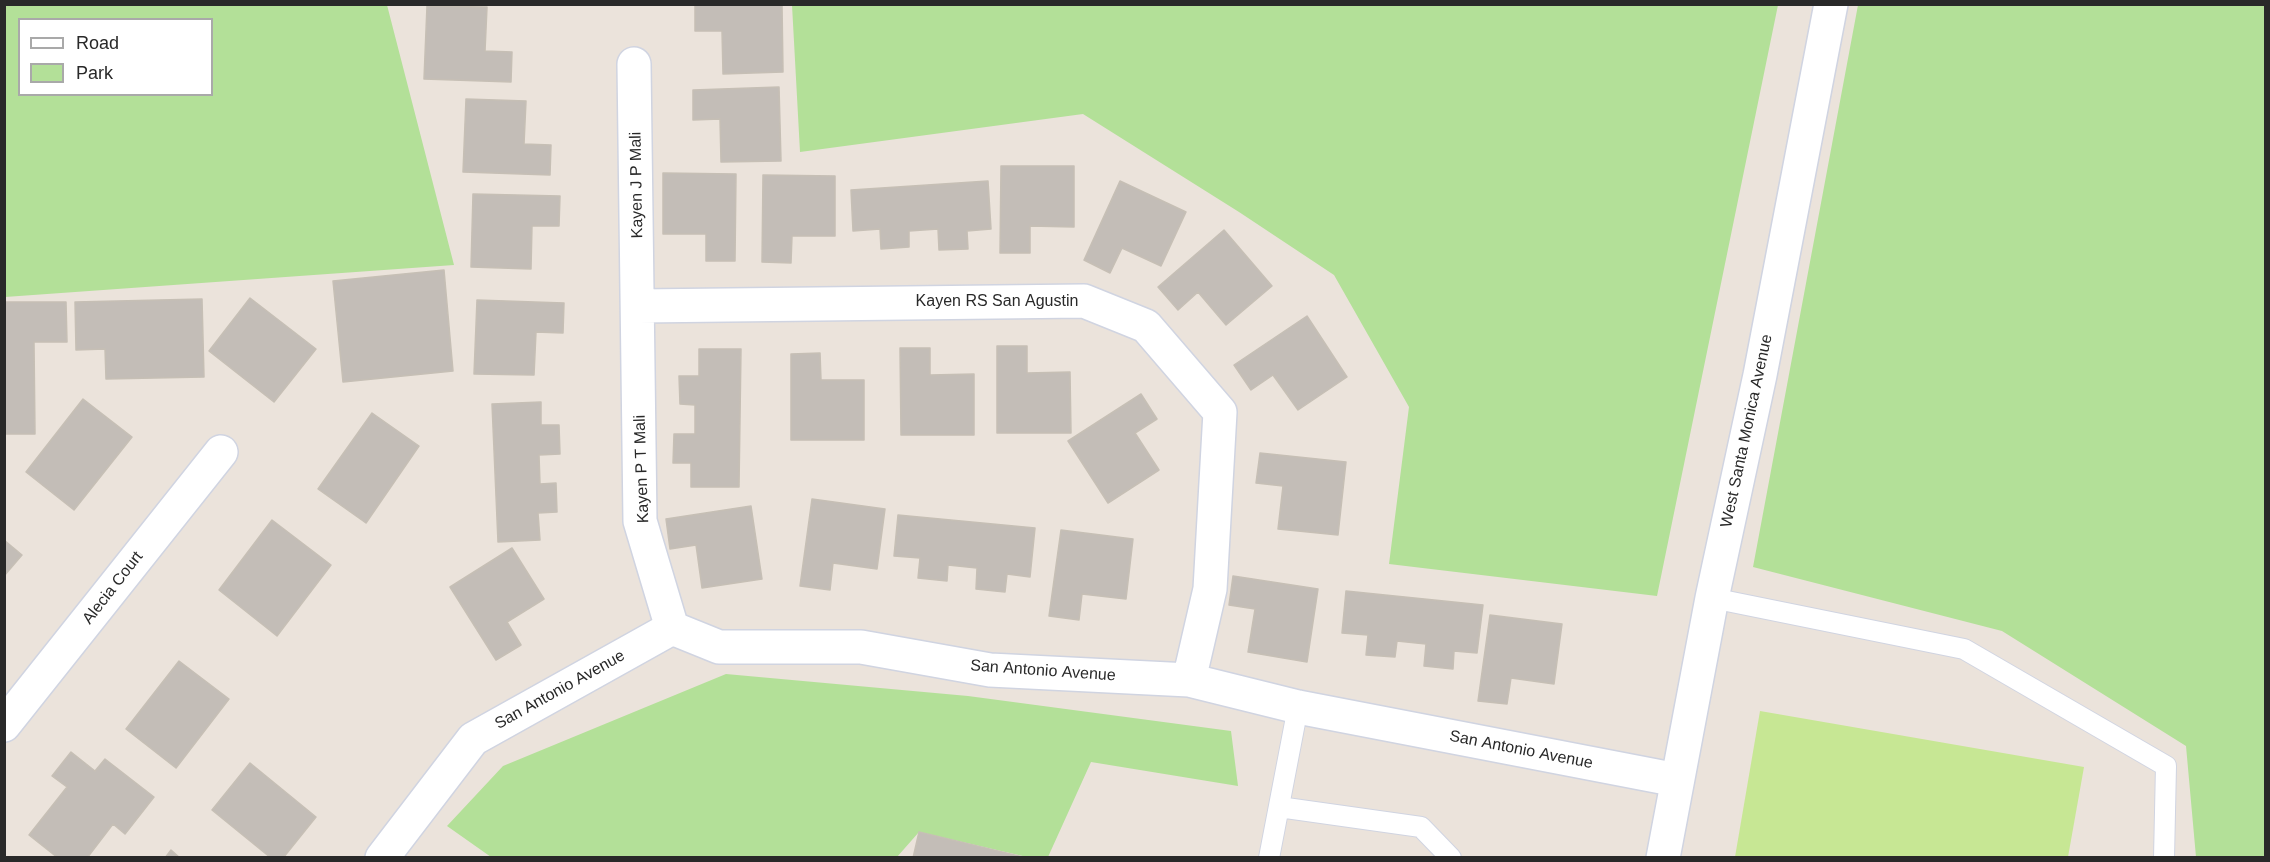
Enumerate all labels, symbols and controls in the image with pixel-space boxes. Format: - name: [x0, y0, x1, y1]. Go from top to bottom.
- legend: [18, 18, 213, 96]
- text: Road: [76, 33, 119, 53]
- text: Park: [76, 63, 113, 83]
- street label: Kayen J P Mali: [626, 131, 648, 239]
- street label: Kayen RS San Agustin: [916, 292, 1078, 312]
- street label: West Santa Monica Avenue: [1717, 333, 1777, 529]
- street label: Kayen P T Mali: [631, 414, 653, 524]
- street label: Alecia Court: [79, 548, 147, 628]
- street label: San Antonio Avenue: [492, 646, 628, 734]
- street label: San Antonio Avenue: [970, 656, 1116, 686]
- street label: San Antonio Avenue: [1448, 727, 1594, 773]

